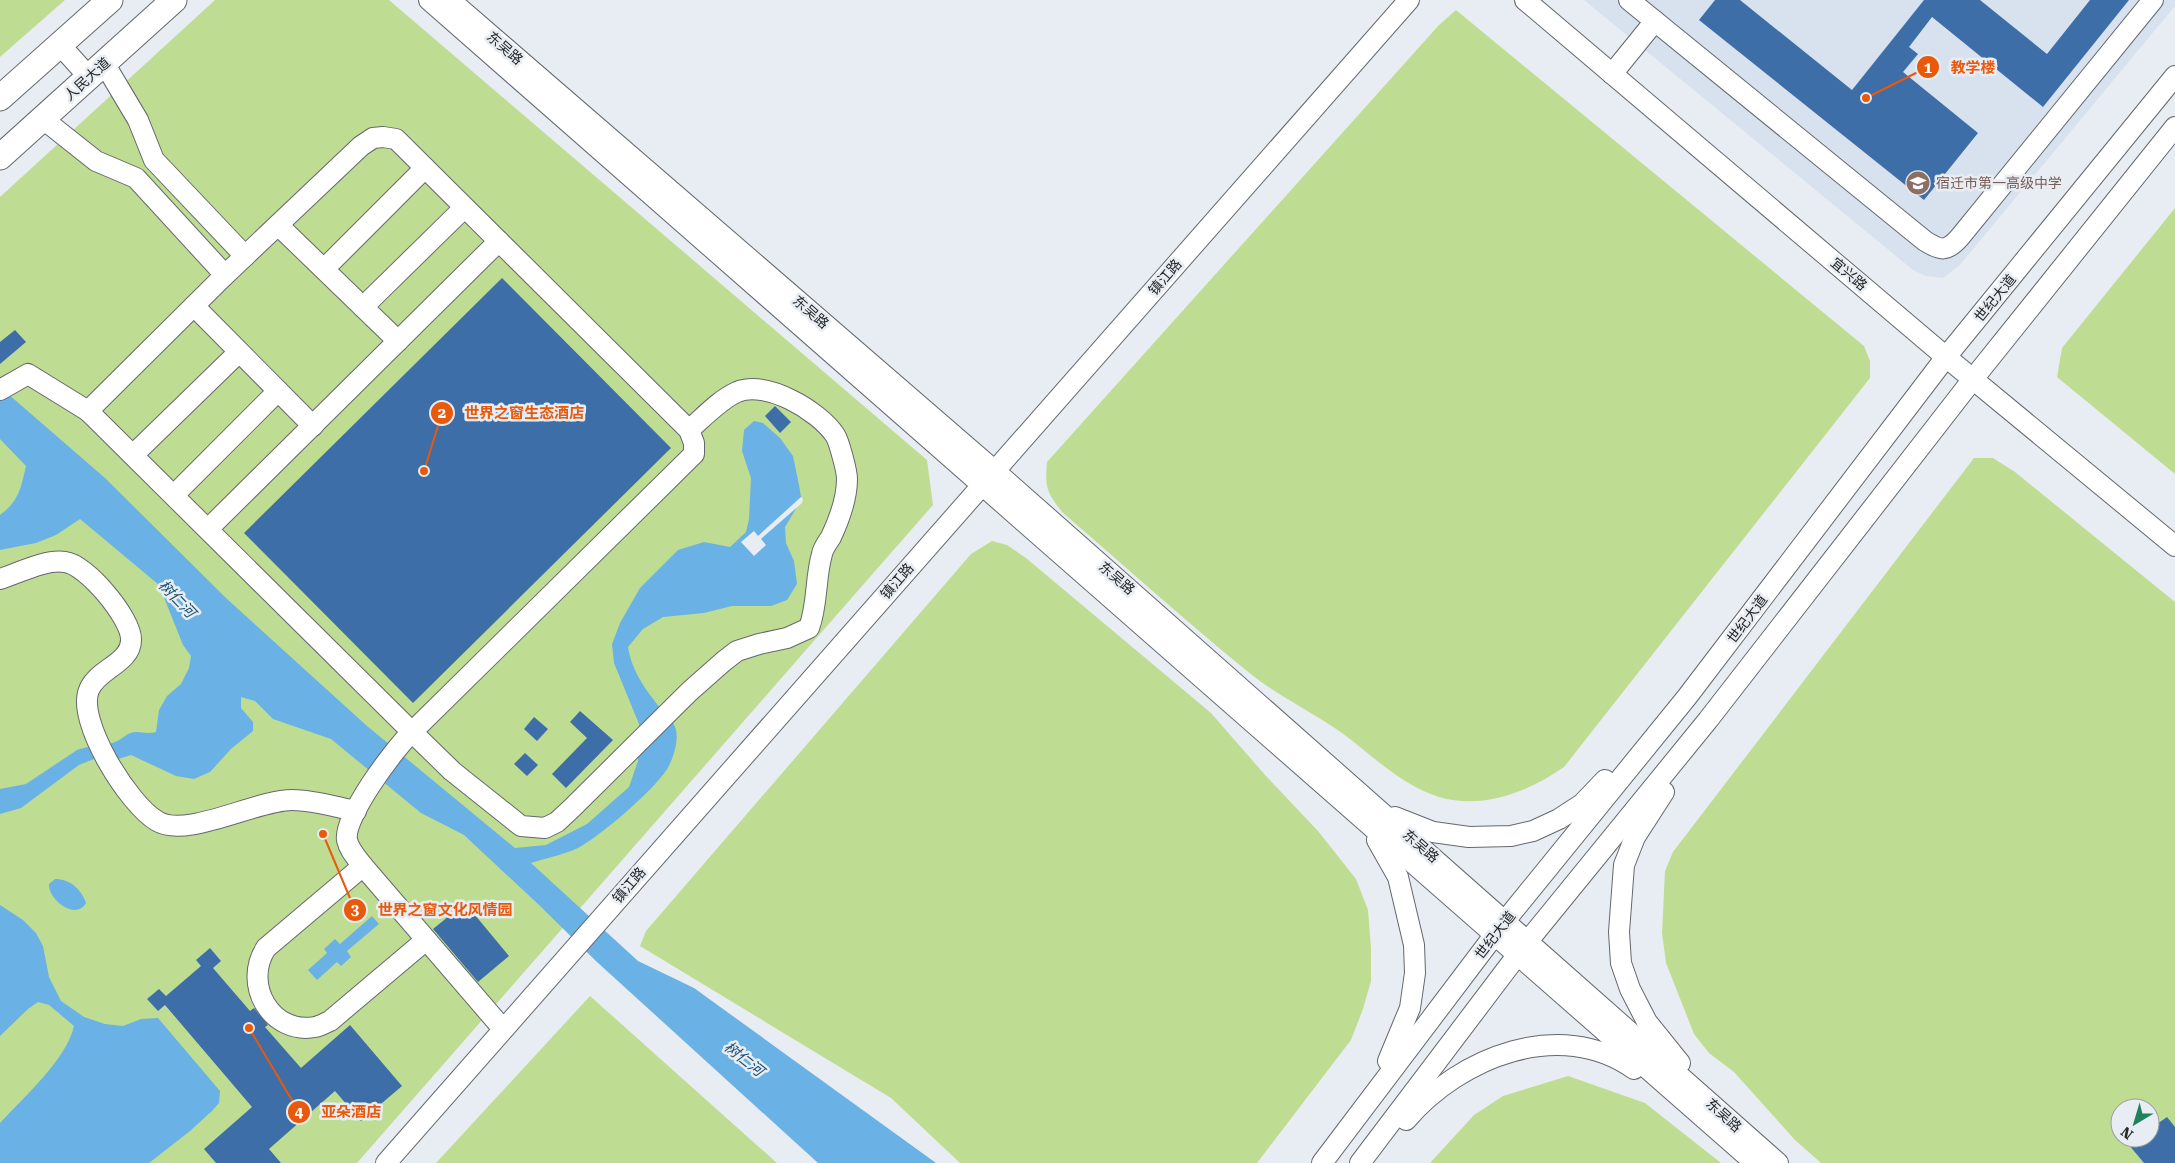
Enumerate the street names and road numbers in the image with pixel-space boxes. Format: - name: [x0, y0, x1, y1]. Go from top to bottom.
- street label: 东吴路: [484, 28, 526, 68]
- street label: 人民大道: [61, 54, 113, 104]
- street label: 宜兴路: [1828, 254, 1870, 294]
- street label: 镇江路: [1145, 256, 1185, 298]
- street label: 世纪大道: [1971, 271, 2019, 325]
- street label: 东吴路: [790, 292, 832, 332]
- street label: 东吴路: [1096, 558, 1138, 598]
- street label: 镇江路: [877, 560, 917, 602]
- street label: 世纪大道: [1724, 592, 1770, 646]
- street label: 东吴路: [1400, 826, 1442, 866]
- street label: 镇江路: [609, 864, 649, 906]
- street label: 世纪大道: [1471, 908, 1519, 962]
- street label: 东吴路: [1703, 1095, 1745, 1135]

